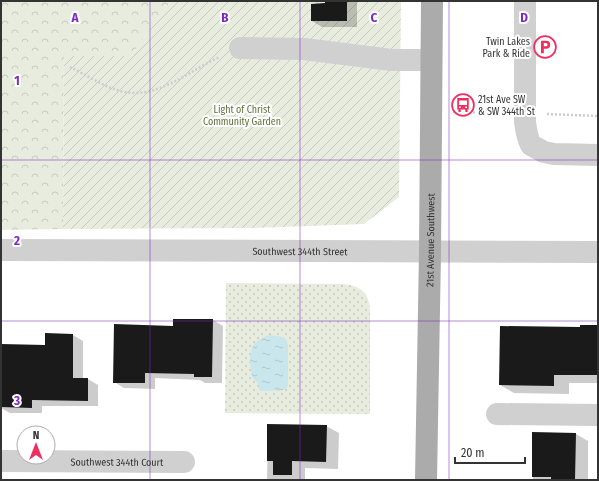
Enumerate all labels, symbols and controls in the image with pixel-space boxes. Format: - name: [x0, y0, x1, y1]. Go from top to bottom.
- text: A: [70, 10, 79, 25]
- text: B: [221, 10, 229, 25]
- text: C: [371, 10, 378, 25]
- text: D: [520, 10, 528, 25]
- parking icon: Twin Lakes Park & Ride: [532, 34, 558, 60]
- place label: Twin Lakes Park & Ride: [483, 36, 530, 60]
- text: 1: [14, 73, 20, 88]
- bus stop icon: 21st Ave SW & SW 344th St: [450, 92, 476, 118]
- place label: 21st Ave SW & SW 344th St: [478, 94, 536, 118]
- park label: Light of Christ Community Garden: [203, 104, 281, 128]
- street label: 21st Avenue Southwest: [424, 192, 437, 287]
- text: 2: [13, 233, 20, 248]
- street label: Southwest 344th Street: [252, 246, 348, 258]
- text: 3: [13, 393, 20, 408]
- north arrow: [16, 425, 56, 465]
- text: N: [33, 429, 39, 442]
- scale bar: [455, 439, 525, 465]
- text: 20 m: [461, 446, 485, 460]
- street label: Southwest 344th Court: [71, 456, 164, 469]

